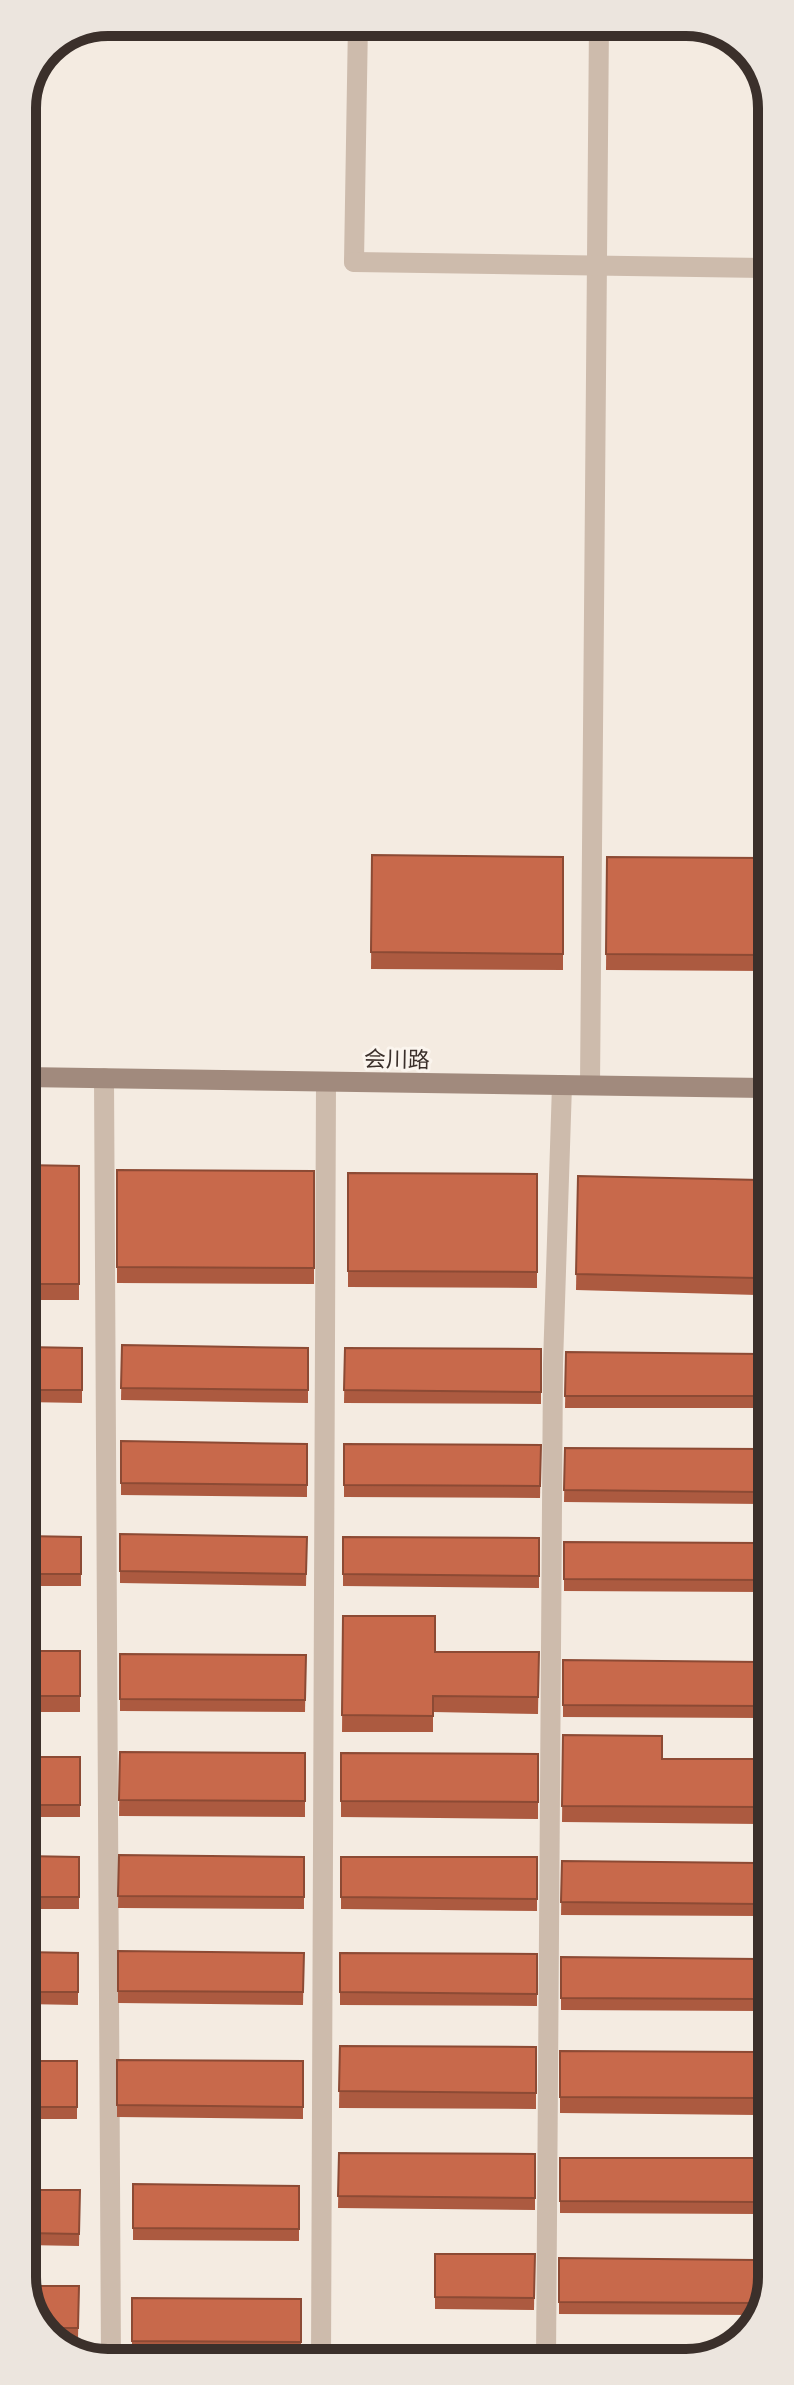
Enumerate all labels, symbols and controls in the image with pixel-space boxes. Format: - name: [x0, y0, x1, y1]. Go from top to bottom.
- street label: 会川路: [364, 1045, 430, 1074]

